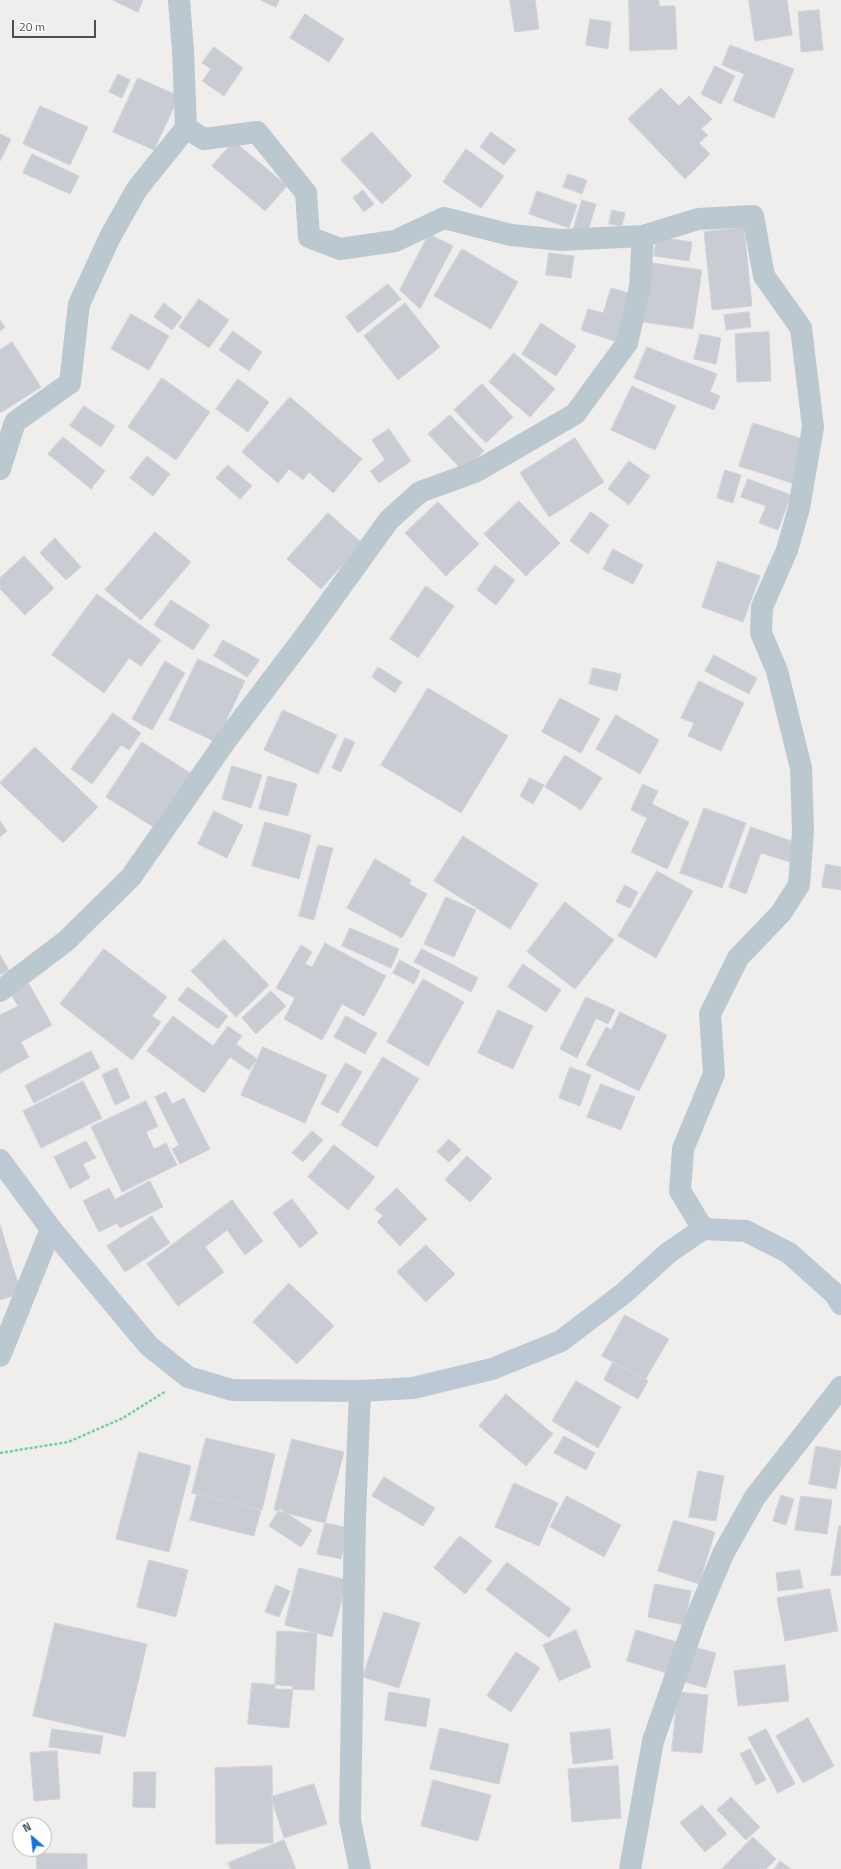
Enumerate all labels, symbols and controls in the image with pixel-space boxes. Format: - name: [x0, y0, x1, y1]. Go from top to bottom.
- scale bar: [14, 12, 98, 38]
- text: 20 m: [19, 17, 45, 36]
- north arrow: [12, 1817, 52, 1857]
- text: N: [20, 1818, 34, 1836]

